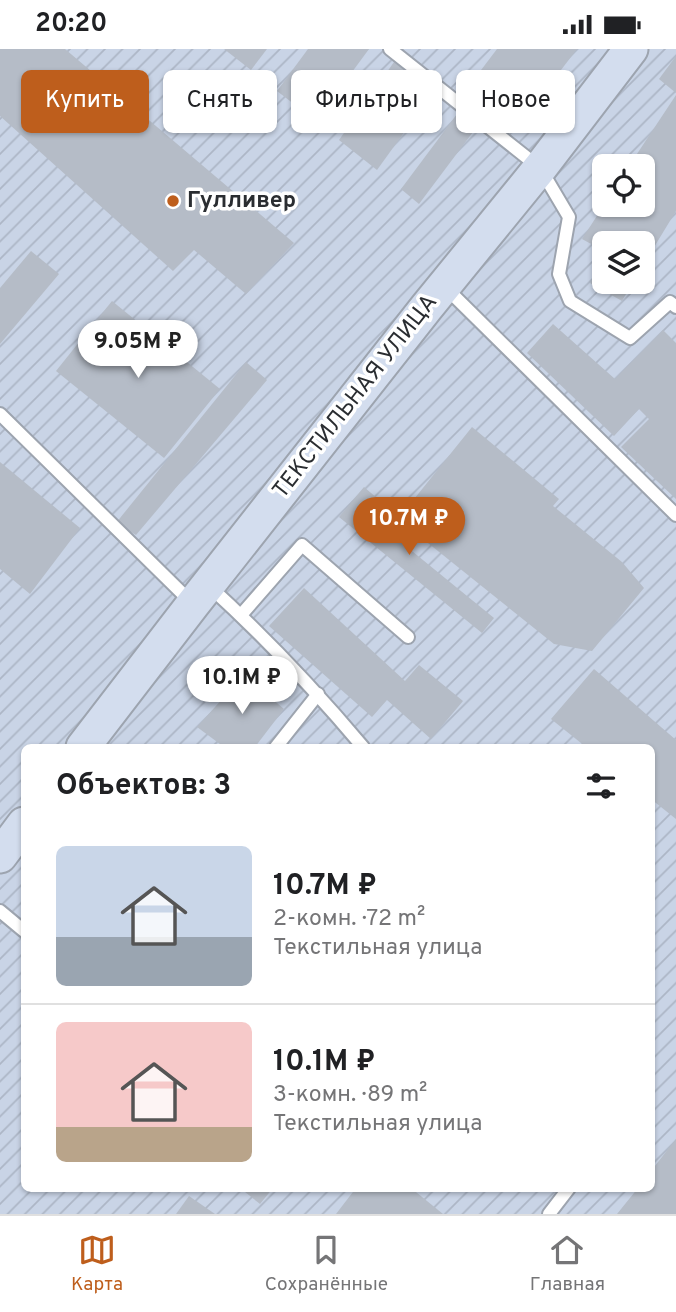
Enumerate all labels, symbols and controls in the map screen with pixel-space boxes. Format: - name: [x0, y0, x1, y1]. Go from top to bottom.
- text: 20:20: [35, 8, 107, 41]
- chip: Купить: [21, 70, 149, 133]
- chip: Снять: [163, 70, 277, 133]
- chip: Фильтры: [291, 70, 442, 133]
- chip: Новое: [456, 70, 575, 133]
- map controls: [592, 154, 655, 294]
- button: locate: [592, 154, 655, 217]
- place label: Гулливер: [187, 187, 296, 216]
- marker: Гулливер: [165, 193, 181, 209]
- button: layers: [592, 231, 655, 294]
- street label: ТЕКСТИЛЬНАЯ УЛИЦА: [267, 289, 445, 505]
- pin: 9.05M ₽: [73, 321, 203, 380]
- text: 9.05M ₽: [94, 328, 182, 357]
- pin: 10.7M ₽: [344, 497, 474, 557]
- text: 10.7M ₽: [369, 505, 449, 534]
- pin: 10.1M ₽: [177, 657, 307, 716]
- text: 10.1M ₽: [203, 664, 281, 693]
- icon: filters: [582, 767, 620, 805]
- text: Объектов: 3: [56, 768, 231, 805]
- text: 10.7M ₽: [273, 868, 377, 905]
- icon: home: [112, 874, 196, 958]
- text: 2-комн. · 72 m²: [273, 905, 425, 934]
- text: Текстильная улица: [273, 934, 482, 963]
- text: 10.1M ₽: [273, 1044, 375, 1081]
- icon: home: [112, 1050, 196, 1134]
- text: 3-комн. · 89 m²: [273, 1081, 427, 1110]
- text: Текстильная улица: [273, 1110, 482, 1139]
- tab: Карта: [71, 1231, 123, 1297]
- tab: Сохранённые: [265, 1231, 388, 1297]
- tab: Главная: [530, 1231, 605, 1297]

